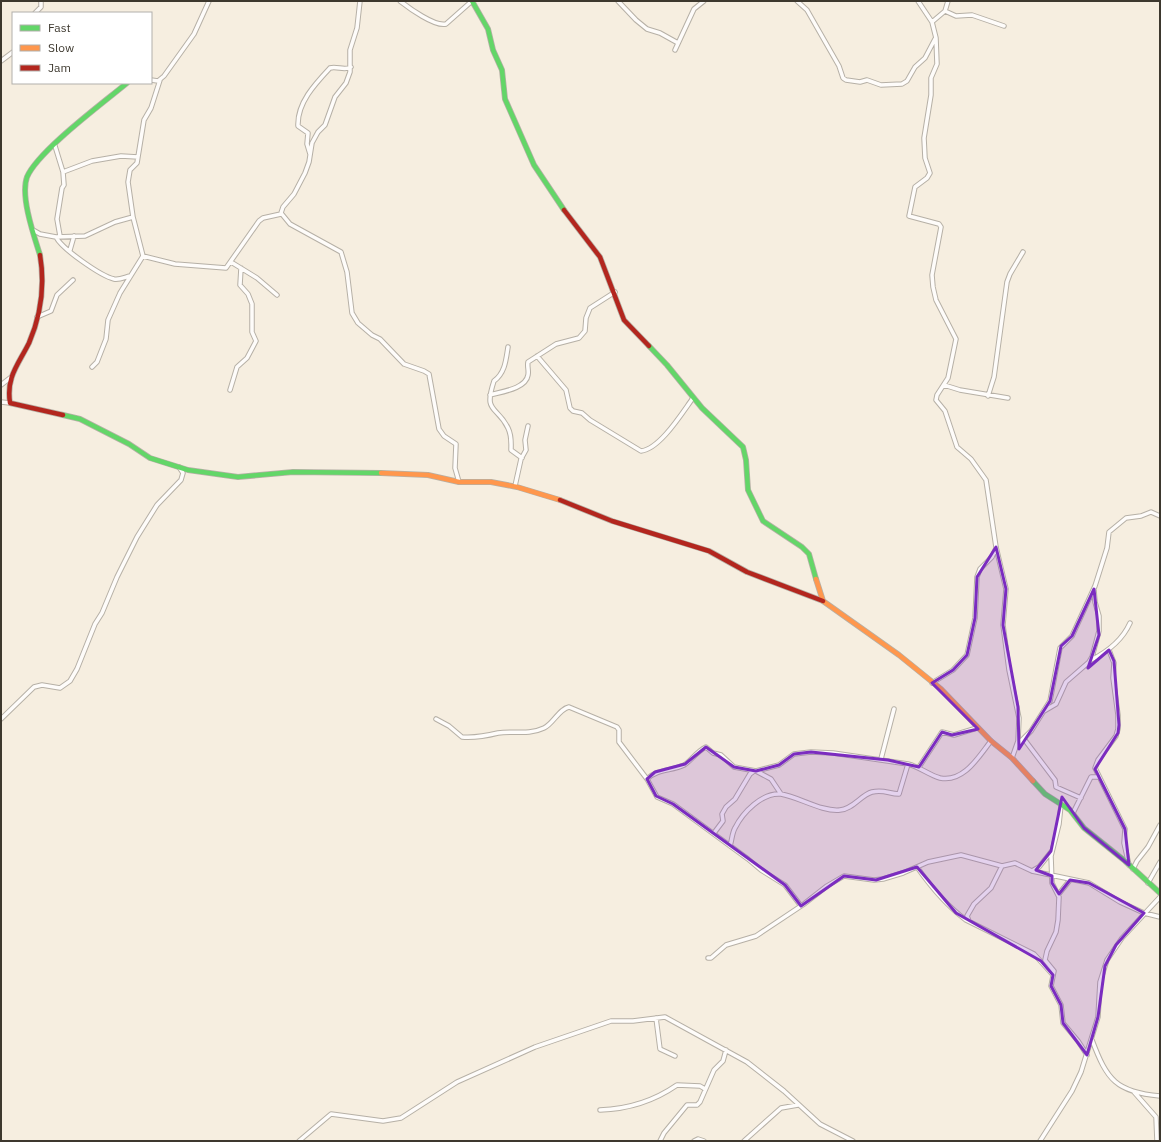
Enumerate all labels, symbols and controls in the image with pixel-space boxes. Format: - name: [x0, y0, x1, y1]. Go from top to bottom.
- legend: [12, 12, 152, 84]
- text: Fast: [48, 20, 71, 35]
- text: Slow: [48, 40, 74, 55]
- text: Jam: [48, 60, 71, 75]

